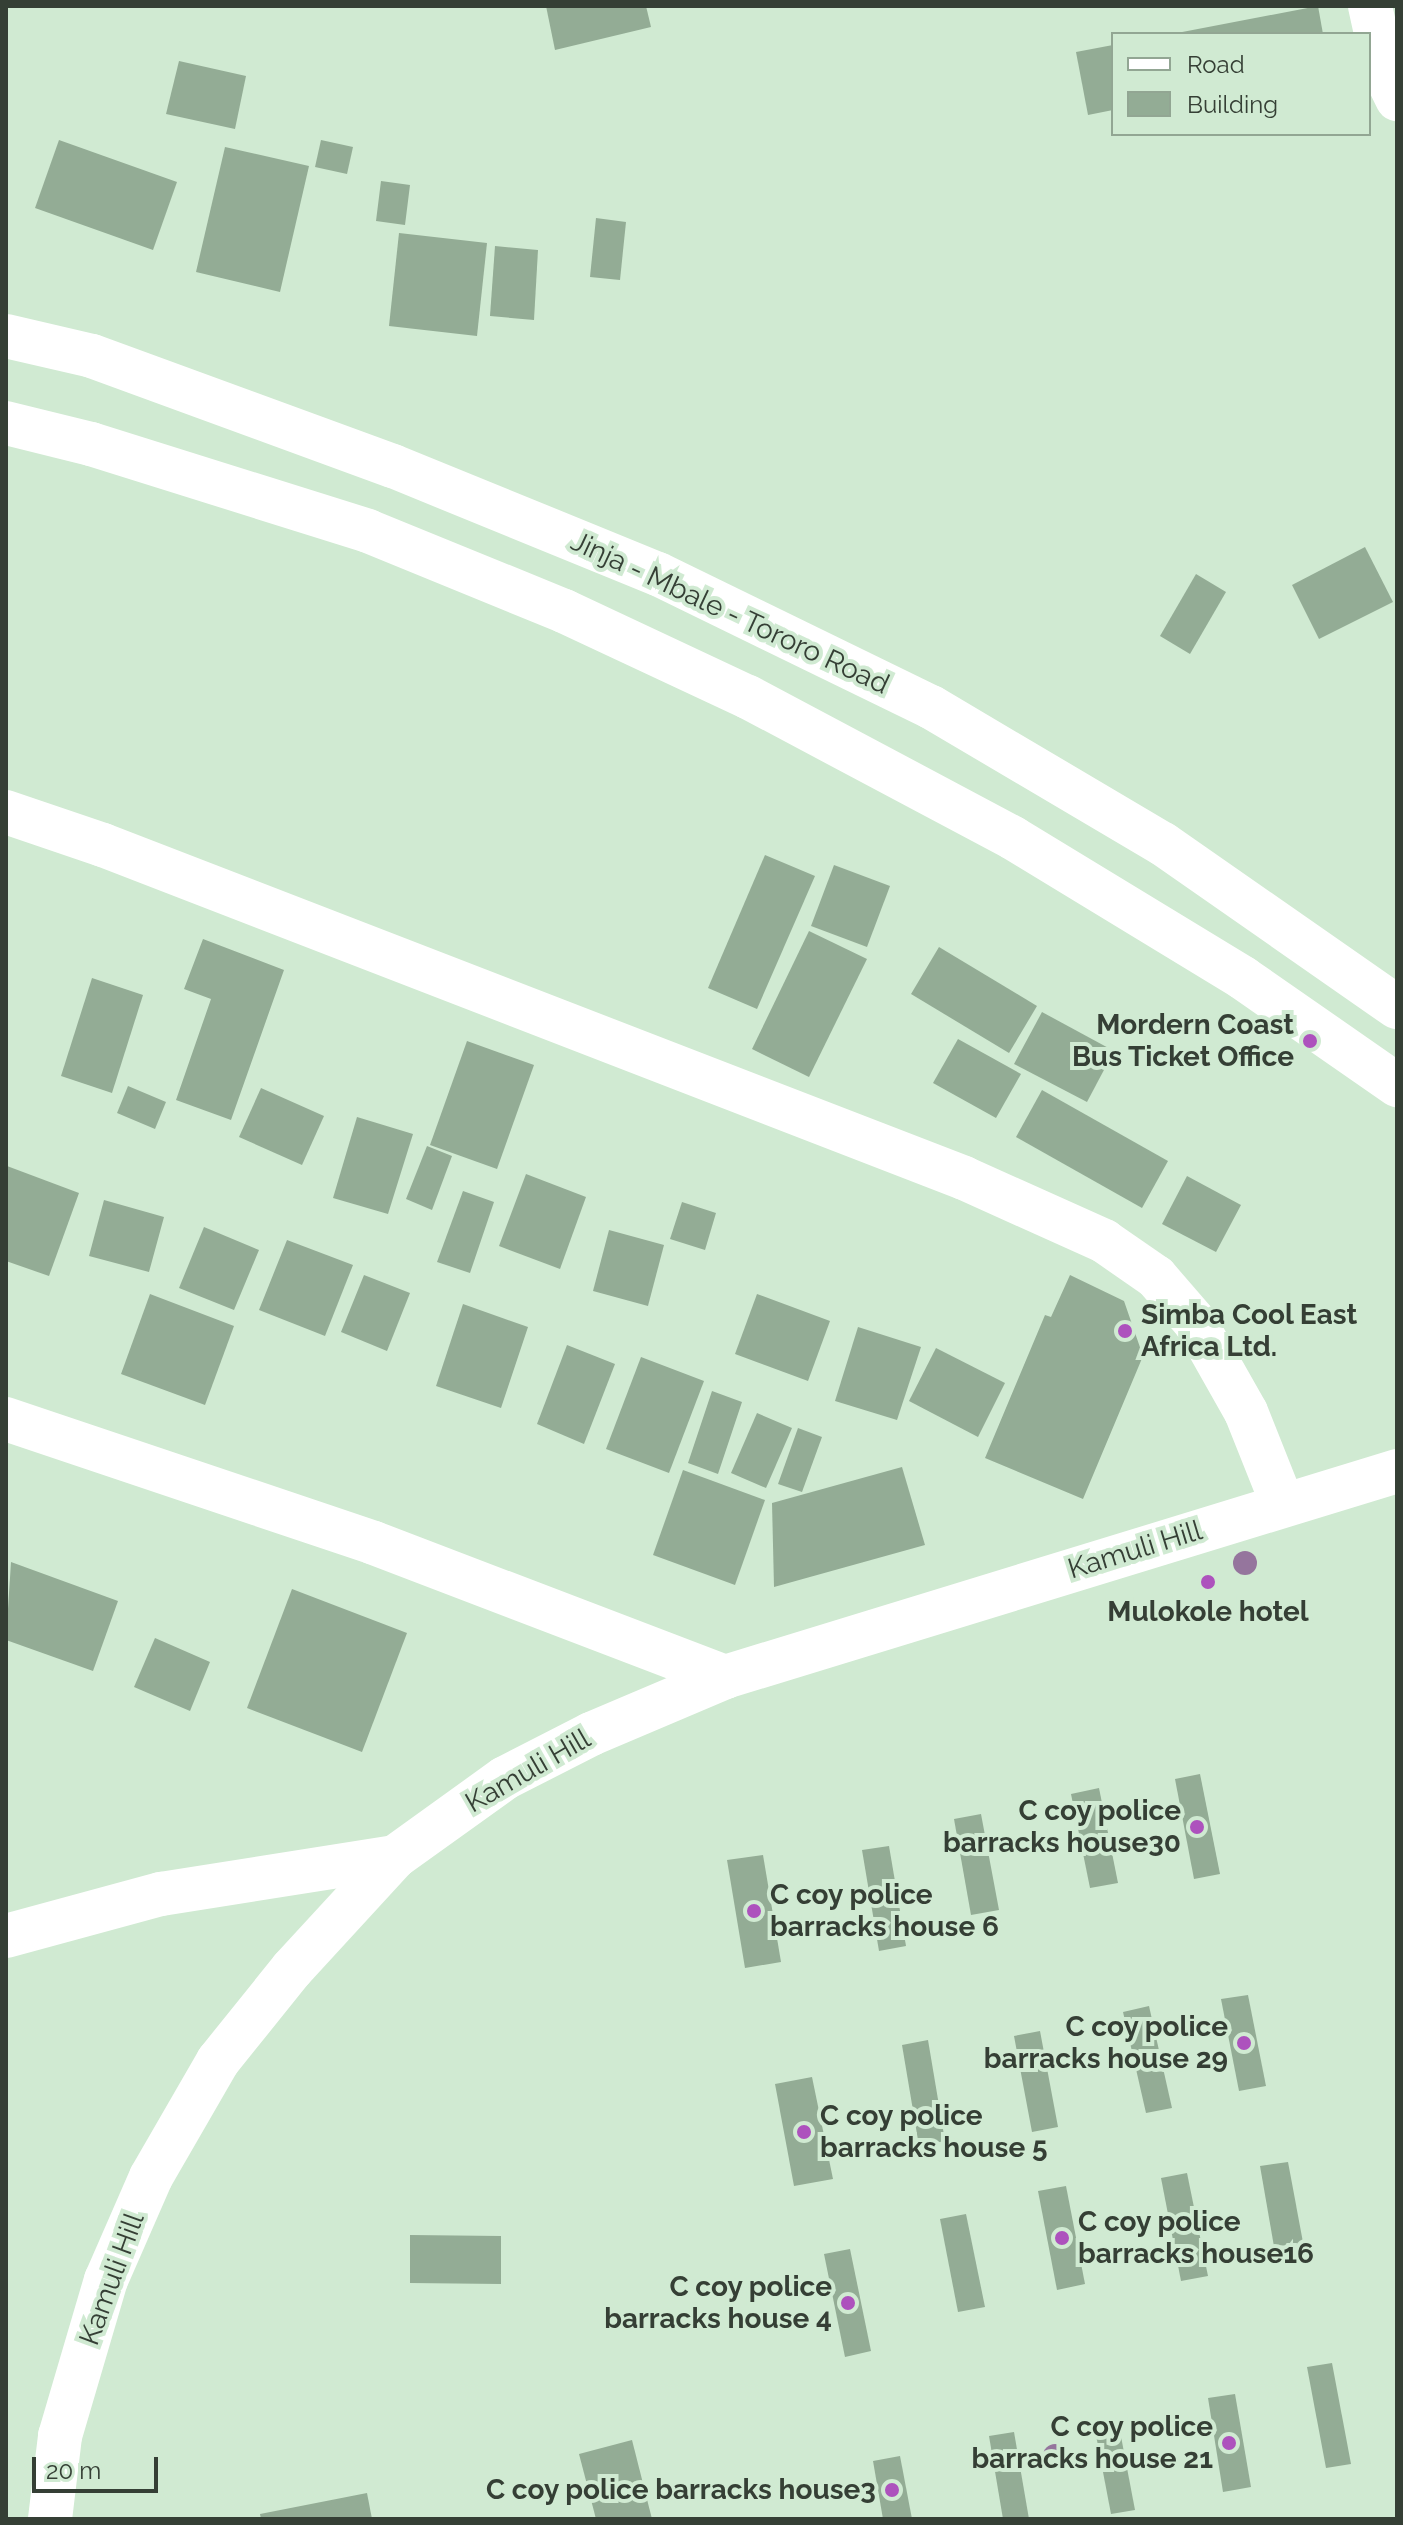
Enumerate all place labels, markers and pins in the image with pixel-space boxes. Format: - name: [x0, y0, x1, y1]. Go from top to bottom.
- place label: Mordern Coast Bus Ticket Office: [1071, 1008, 1294, 1074]
- marker: Mordern Coast Bus Ticket Office: [1301, 1032, 1319, 1050]
- place label: Simba Cool East Africa Ltd.: [1141, 1298, 1358, 1364]
- marker: Simba Cool East Africa Ltd.: [1116, 1322, 1134, 1340]
- marker: Mulokole hotel: [1199, 1573, 1217, 1591]
- place label: Mulokole hotel: [1107, 1595, 1309, 1629]
- place label: C coy police barracks house30: [943, 1794, 1181, 1860]
- marker: C coy police barracks house30: [1188, 1818, 1206, 1836]
- place label: C coy police barracks house 6: [770, 1878, 999, 1944]
- marker: C coy police barracks house 6: [745, 1902, 763, 1920]
- place label: C coy police barracks house 29: [984, 2010, 1228, 2076]
- marker: C coy police barracks house 29: [1235, 2034, 1253, 2052]
- place label: C coy police barracks house 5: [820, 2099, 1047, 2165]
- marker: C coy police barracks house 5: [795, 2123, 813, 2141]
- place label: C coy police barracks house16: [1078, 2205, 1314, 2271]
- marker: C coy police barracks house16: [1053, 2229, 1071, 2247]
- place label: C coy police barracks house 4: [604, 2270, 832, 2336]
- marker: C coy police barracks house 4: [839, 2294, 857, 2312]
- place label: C coy police barracks house 21: [971, 2410, 1213, 2476]
- marker: C coy police barracks house 21: [1220, 2434, 1238, 2452]
- place label: C coy police barracks house3: [485, 2473, 876, 2507]
- marker: C coy police barracks house3: [883, 2481, 901, 2499]

